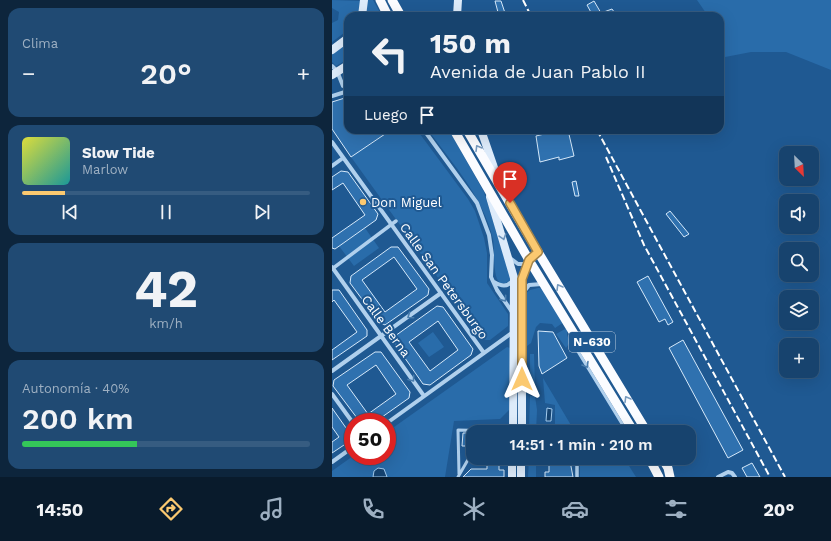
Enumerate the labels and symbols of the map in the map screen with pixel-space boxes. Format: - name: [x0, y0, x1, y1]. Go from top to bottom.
- one-way arrow: [475, 145, 482, 152]
- north arrow: [779, 146, 819, 186]
- pin: [493, 162, 527, 203]
- place label: Don Miguel: [371, 195, 442, 210]
- marker: Don Miguel: [358, 197, 368, 207]
- street label: Calle San Petersburgo: [397, 220, 491, 342]
- one-way arrow: [498, 233, 506, 240]
- one-way arrow: [557, 284, 564, 291]
- street label: Calle Berna: [359, 292, 414, 360]
- one-way arrow: [499, 295, 506, 302]
- one-way arrow: [407, 311, 414, 318]
- road number: N-630: [569, 332, 615, 352]
- position arrow: [501, 358, 543, 400]
- one-way arrow: [582, 361, 589, 368]
- one-way arrow: [407, 374, 414, 381]
- one-way arrow: [624, 396, 631, 403]
- speed limit sign: 50: [344, 413, 396, 465]

